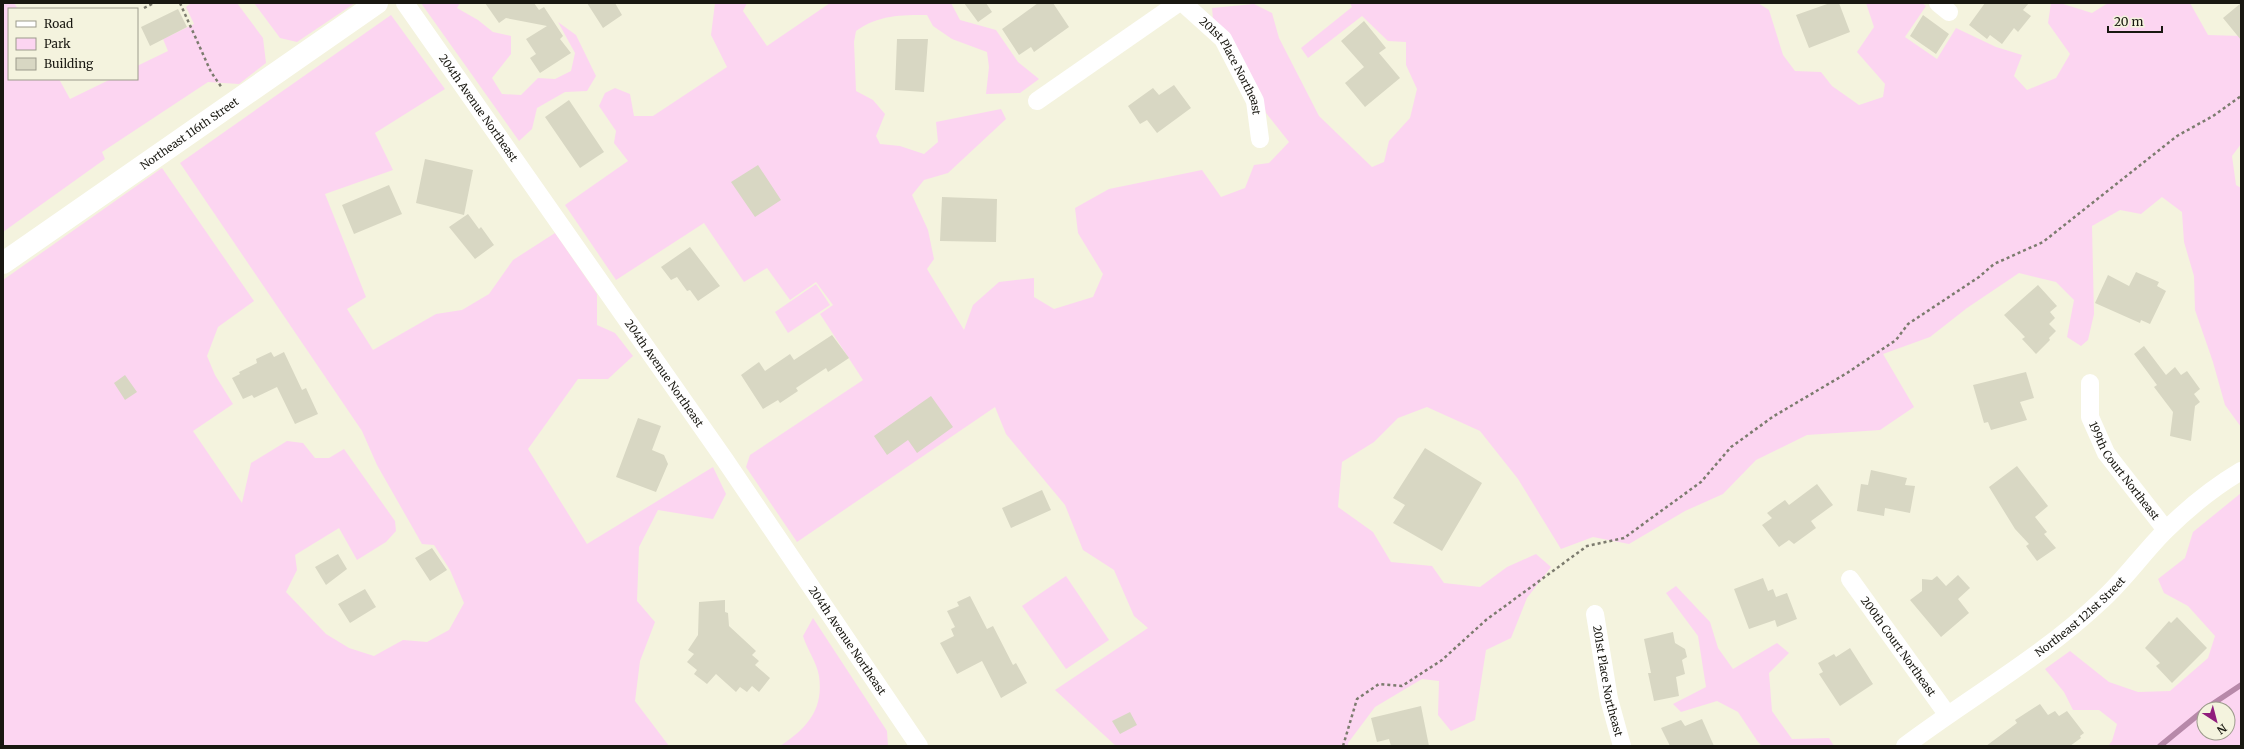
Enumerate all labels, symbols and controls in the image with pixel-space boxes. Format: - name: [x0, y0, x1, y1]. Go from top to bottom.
- legend: [8, 8, 138, 80]
- scale bar: [2108, 8, 2162, 34]
- street label: 201st Place Northeast: [1197, 14, 1264, 116]
- text: 20 m: [2114, 14, 2143, 29]
- text: Road: [44, 16, 73, 31]
- text: Park: [44, 36, 71, 51]
- street label: 204th Avenue Northeast: [436, 51, 521, 165]
- text: Building: [44, 56, 94, 71]
- street label: Northeast 116th Street: [137, 94, 242, 172]
- street label: 204th Avenue Northeast: [622, 317, 707, 430]
- street label: 199th Court Northeast: [2086, 419, 2163, 523]
- street label: Northeast 121st Street: [2032, 573, 2129, 660]
- street label: 204th Avenue Northeast: [806, 584, 890, 698]
- street label: 200th Court Northeast: [1858, 594, 1939, 700]
- street label: 201st Place Northeast: [1590, 624, 1626, 739]
- north arrow: [2196, 701, 2236, 741]
- text: N: [2214, 721, 2230, 737]

